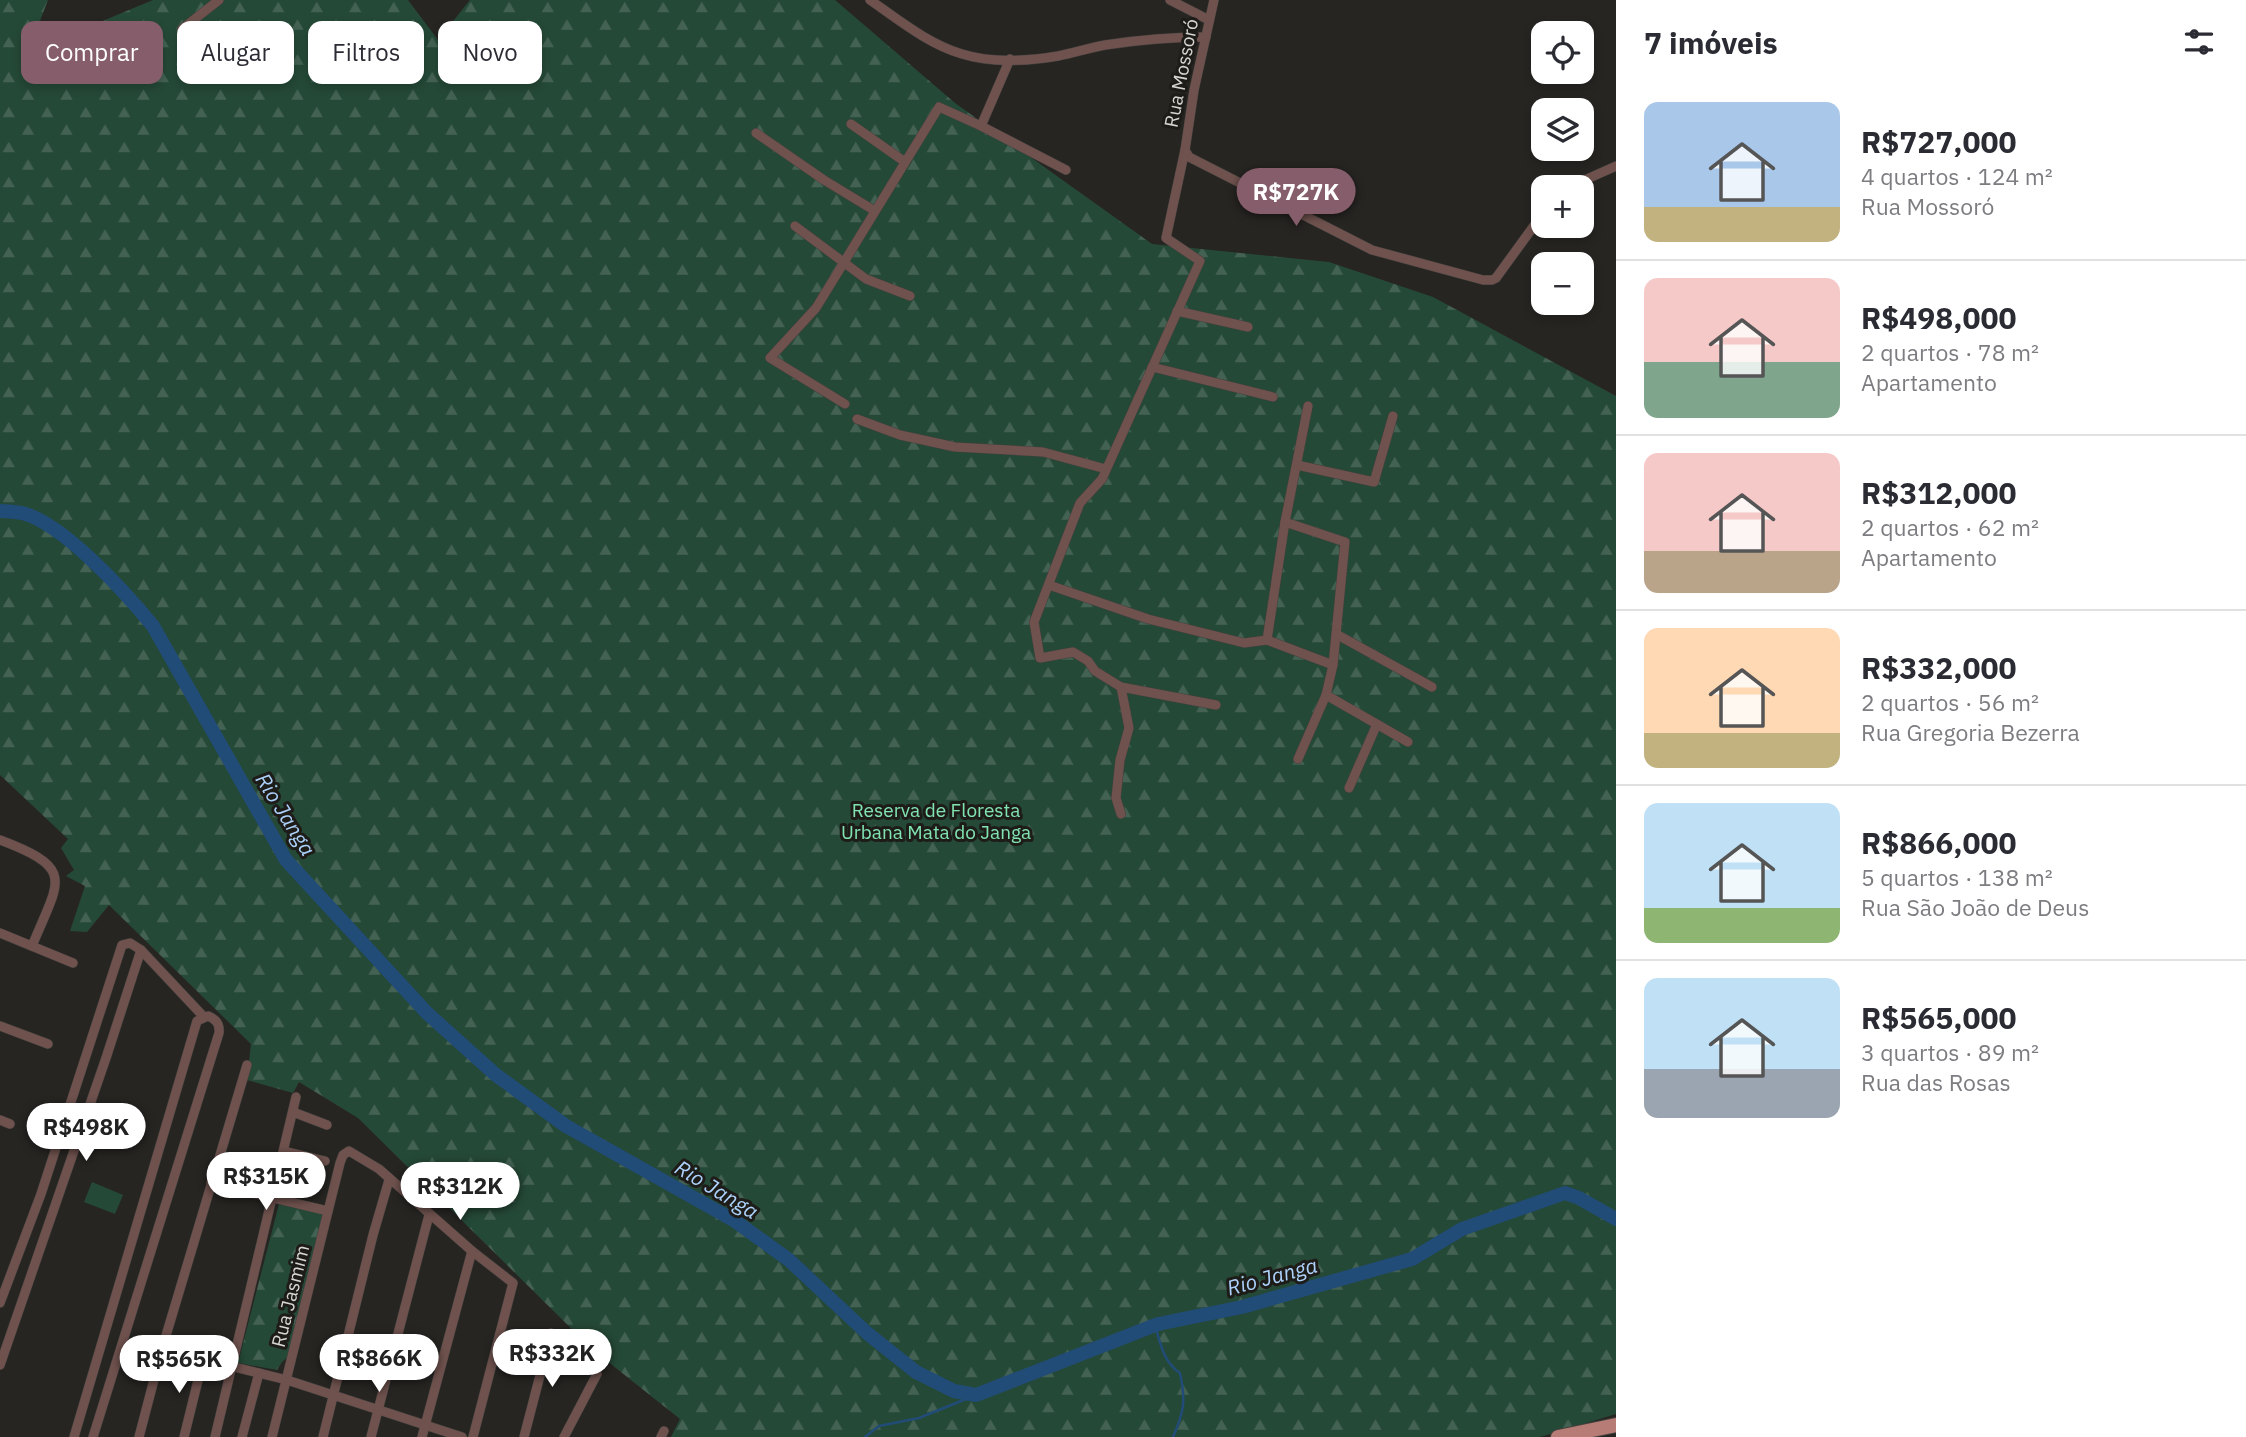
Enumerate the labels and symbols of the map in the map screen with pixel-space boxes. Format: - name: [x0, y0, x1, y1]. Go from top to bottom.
- street label: Rua Mossoró: [1159, 17, 1203, 129]
- pin: R$727K: [1239, 168, 1353, 228]
- water label: Rio Janga: [250, 767, 322, 861]
- park label: Reserva de Floresta Urbana Mata do Janga: [841, 798, 1031, 844]
- pin: R$498K: [29, 1104, 143, 1163]
- pin: R$315K: [209, 1152, 323, 1212]
- water label: Rio Janga: [670, 1153, 764, 1225]
- pin: R$312K: [403, 1162, 517, 1222]
- street label: Rua Jasmim: [266, 1242, 314, 1350]
- water label: Rio Janga: [1224, 1250, 1320, 1302]
- pin: R$332K: [495, 1330, 609, 1389]
- pin: R$866K: [322, 1334, 436, 1394]
- pin: R$565K: [122, 1336, 236, 1395]

